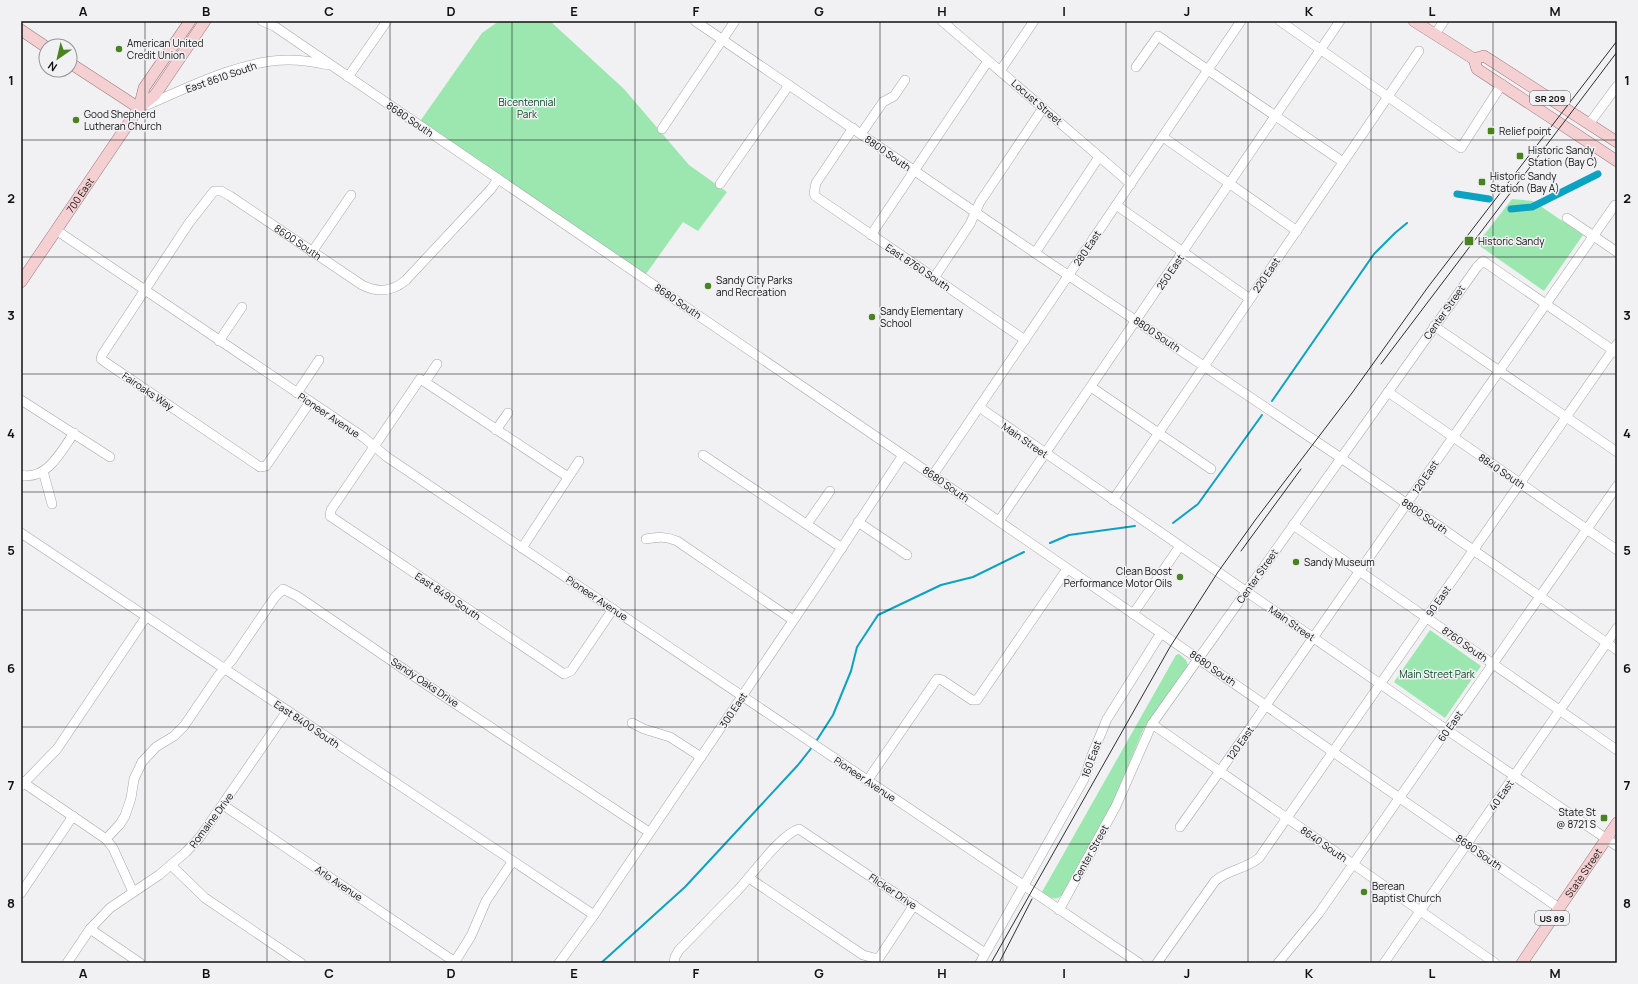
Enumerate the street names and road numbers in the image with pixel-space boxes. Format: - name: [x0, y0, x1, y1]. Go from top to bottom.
- street label: East 8610 South: [184, 58, 258, 96]
- street label: Locust Street: [1009, 76, 1065, 128]
- road number: SR 209: [1530, 91, 1570, 105]
- street label: 8680 South: [384, 98, 436, 140]
- street label: 8800 South: [862, 132, 914, 174]
- street label: 700 East: [63, 175, 97, 216]
- street label: 8600 South: [272, 221, 324, 263]
- street label: 280 East: [1070, 227, 1104, 269]
- street label: East 8760 South: [883, 240, 953, 294]
- street label: 250 East: [1153, 251, 1187, 293]
- street label: 220 East: [1249, 254, 1283, 296]
- street label: 8680 South: [652, 280, 704, 322]
- street label: Center Street: [1420, 282, 1468, 342]
- street label: 8800 South: [1131, 313, 1183, 355]
- street label: Fairoaks Way: [120, 369, 177, 414]
- street label: Pioneer Avenue: [295, 389, 363, 441]
- street label: Main Street: [999, 419, 1051, 461]
- street label: 8840 South: [1476, 450, 1528, 492]
- street label: 120 East: [1409, 457, 1441, 497]
- street label: 8680 South: [920, 463, 972, 505]
- street label: 8800 South: [1399, 495, 1451, 537]
- street label: Center Street: [1233, 546, 1281, 606]
- street label: East 8490 South: [412, 569, 484, 623]
- street label: Pioneer Avenue: [563, 572, 631, 624]
- street label: 90 East: [1422, 583, 1454, 619]
- street label: Main Street: [1266, 602, 1318, 644]
- street label: 8760 South: [1439, 623, 1491, 665]
- street label: 8680 South: [1187, 647, 1239, 689]
- street label: Sandy Oaks Drive: [388, 654, 462, 710]
- street label: 300 East: [716, 689, 750, 731]
- street label: East 8400 South: [271, 697, 343, 751]
- street label: 60 East: [1434, 708, 1466, 744]
- street label: 120 East: [1223, 723, 1257, 763]
- street label: 160 East: [1078, 738, 1104, 780]
- street label: Pioneer Avenue: [831, 753, 899, 805]
- street label: 40 East: [1485, 777, 1517, 813]
- street label: Romaine Drive: [186, 789, 236, 850]
- street label: Center Street: [1069, 822, 1111, 884]
- street label: 8640 South: [1298, 823, 1350, 865]
- street label: 8680 South: [1453, 831, 1505, 873]
- street label: State Street: [1561, 845, 1605, 900]
- street label: Arlo Avenue: [313, 862, 366, 904]
- street label: Flicker Drive: [866, 870, 920, 912]
- road number: US 89: [1535, 911, 1569, 925]

